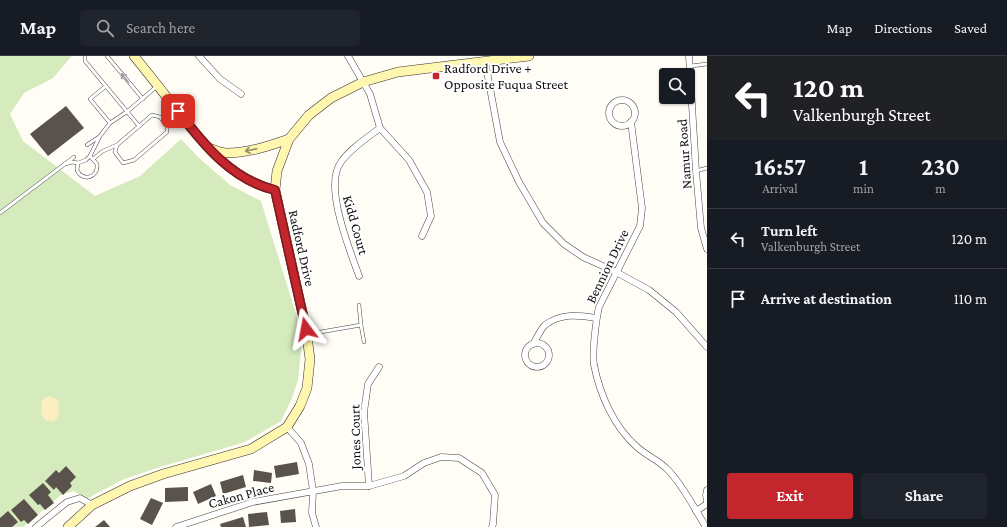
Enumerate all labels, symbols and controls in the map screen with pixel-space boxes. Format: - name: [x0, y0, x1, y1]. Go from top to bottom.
- search box: [80, 10, 360, 46]
- text: Map: [20, 17, 56, 38]
- icon: search: [94, 17, 116, 39]
- text: Search here: [126, 20, 195, 36]
- text: Map: [827, 20, 852, 36]
- text: Directions: [874, 20, 932, 36]
- text: Saved: [954, 20, 987, 36]
- place label: Radford Drive + Opposite Fuqua Street: [444, 60, 568, 92]
- map controls: [659, 68, 695, 104]
- button: search: [659, 68, 695, 104]
- marker: Radford Drive + Opposite Fuqua Street: [431, 71, 441, 81]
- one-way arrow: [121, 72, 130, 83]
- icon: left: [727, 72, 779, 124]
- text: 120 m: [793, 72, 864, 103]
- pin: [161, 94, 195, 128]
- icon: arrive: [167, 100, 189, 122]
- text: Valkenburgh Street: [793, 105, 930, 125]
- street label: Namur Road: [674, 118, 694, 190]
- one-way arrow: [245, 146, 258, 154]
- text: 16:57: [754, 153, 806, 180]
- text: 1: [859, 153, 868, 180]
- text: 230: [921, 153, 960, 180]
- text: Arrival: [762, 181, 798, 196]
- text: min: [853, 181, 874, 196]
- text: m: [935, 181, 946, 196]
- street label: Kidd Court: [340, 193, 372, 257]
- street label: Radford Drive: [285, 208, 319, 288]
- text: Turn left: [761, 223, 817, 239]
- street label: Bennion Drive: [582, 227, 632, 305]
- icon: left: [727, 228, 749, 250]
- text: 120 m: [952, 231, 987, 247]
- text: Valkenburgh Street: [761, 239, 860, 254]
- icon: arrive: [727, 288, 749, 310]
- text: Arrive at destination: [761, 291, 892, 307]
- text: 110 m: [954, 291, 987, 307]
- position arrow: [285, 308, 327, 350]
- street label: Jones Court: [346, 404, 364, 472]
- button: Exit: [727, 473, 853, 519]
- button: Share: [861, 473, 987, 519]
- street label: Cakon Place: [206, 479, 276, 511]

